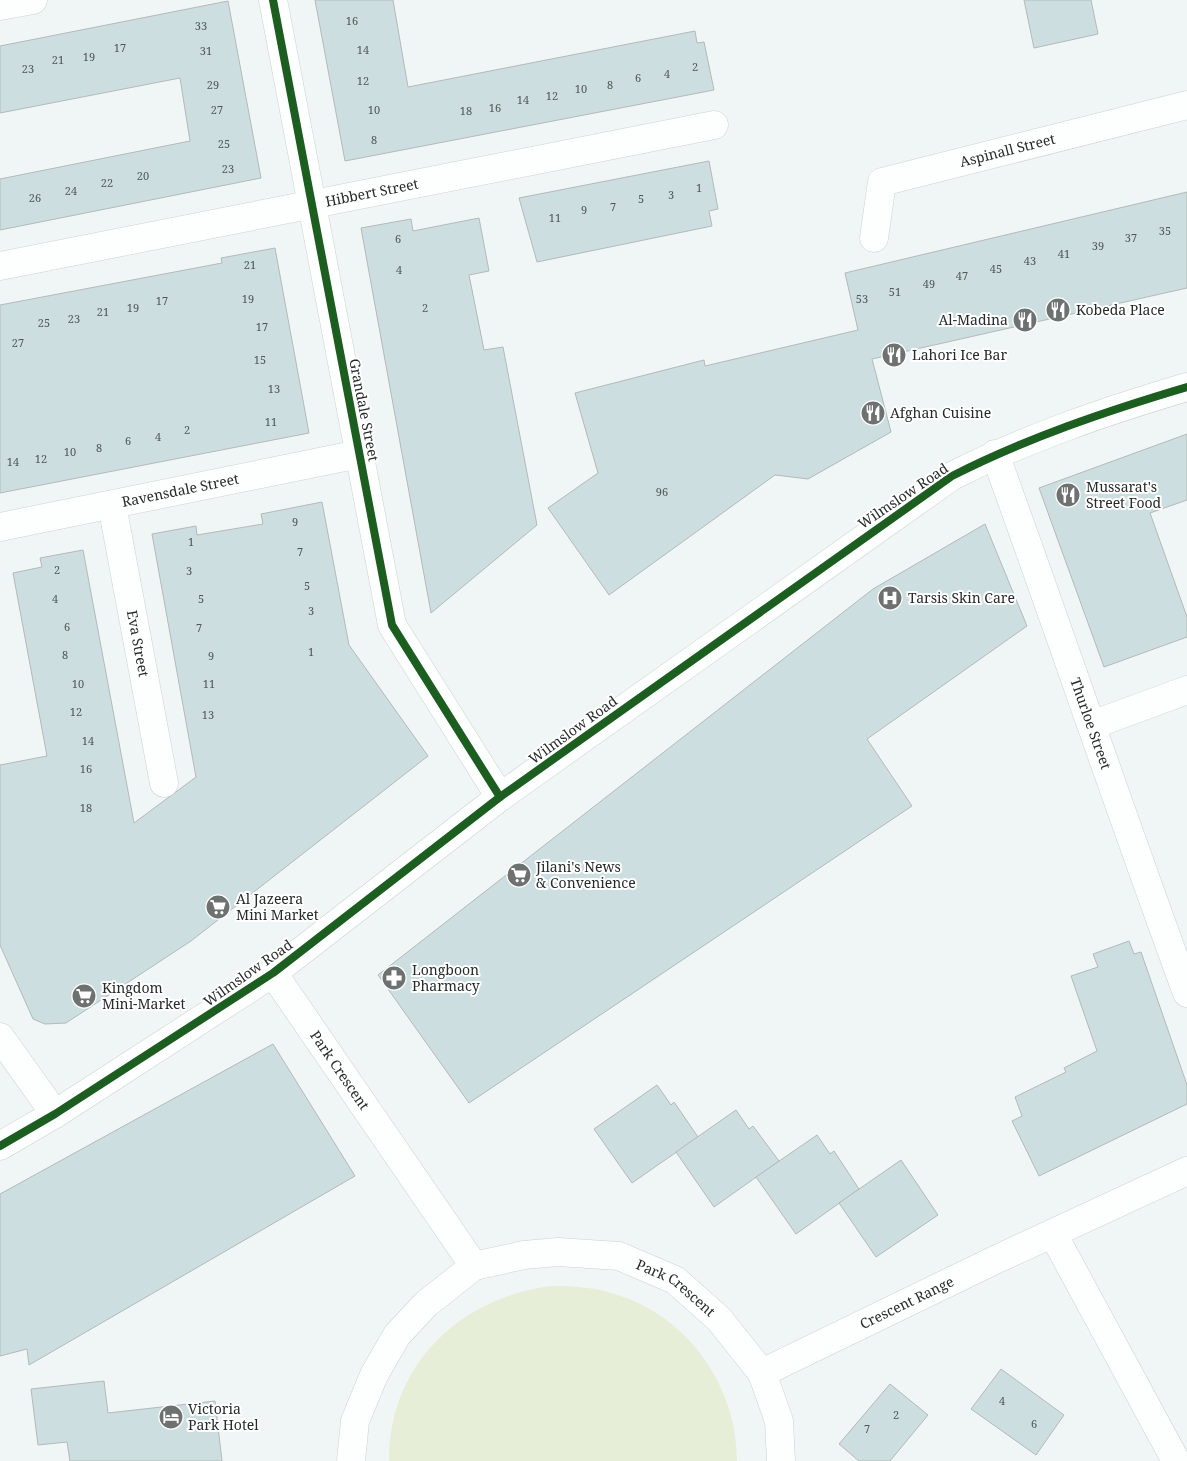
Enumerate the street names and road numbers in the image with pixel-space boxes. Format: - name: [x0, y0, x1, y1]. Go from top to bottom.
- street label: Aspinall Street: [958, 129, 1057, 171]
- street label: Hibbert Street: [323, 174, 420, 211]
- street label: Grandale Street: [345, 357, 384, 463]
- street label: Wilmslow Road: [854, 458, 952, 533]
- street label: Ravensdale Street: [120, 469, 241, 511]
- street label: Eva Street: [123, 609, 154, 678]
- street label: Thurloe Street: [1066, 675, 1116, 772]
- street label: Wilmslow Road: [525, 691, 621, 768]
- street label: Wilmslow Road: [199, 934, 296, 1010]
- street label: Park Crescent: [306, 1027, 374, 1113]
- street label: Park Crescent: [634, 1255, 720, 1321]
- street label: Crescent Range: [857, 1271, 957, 1333]

